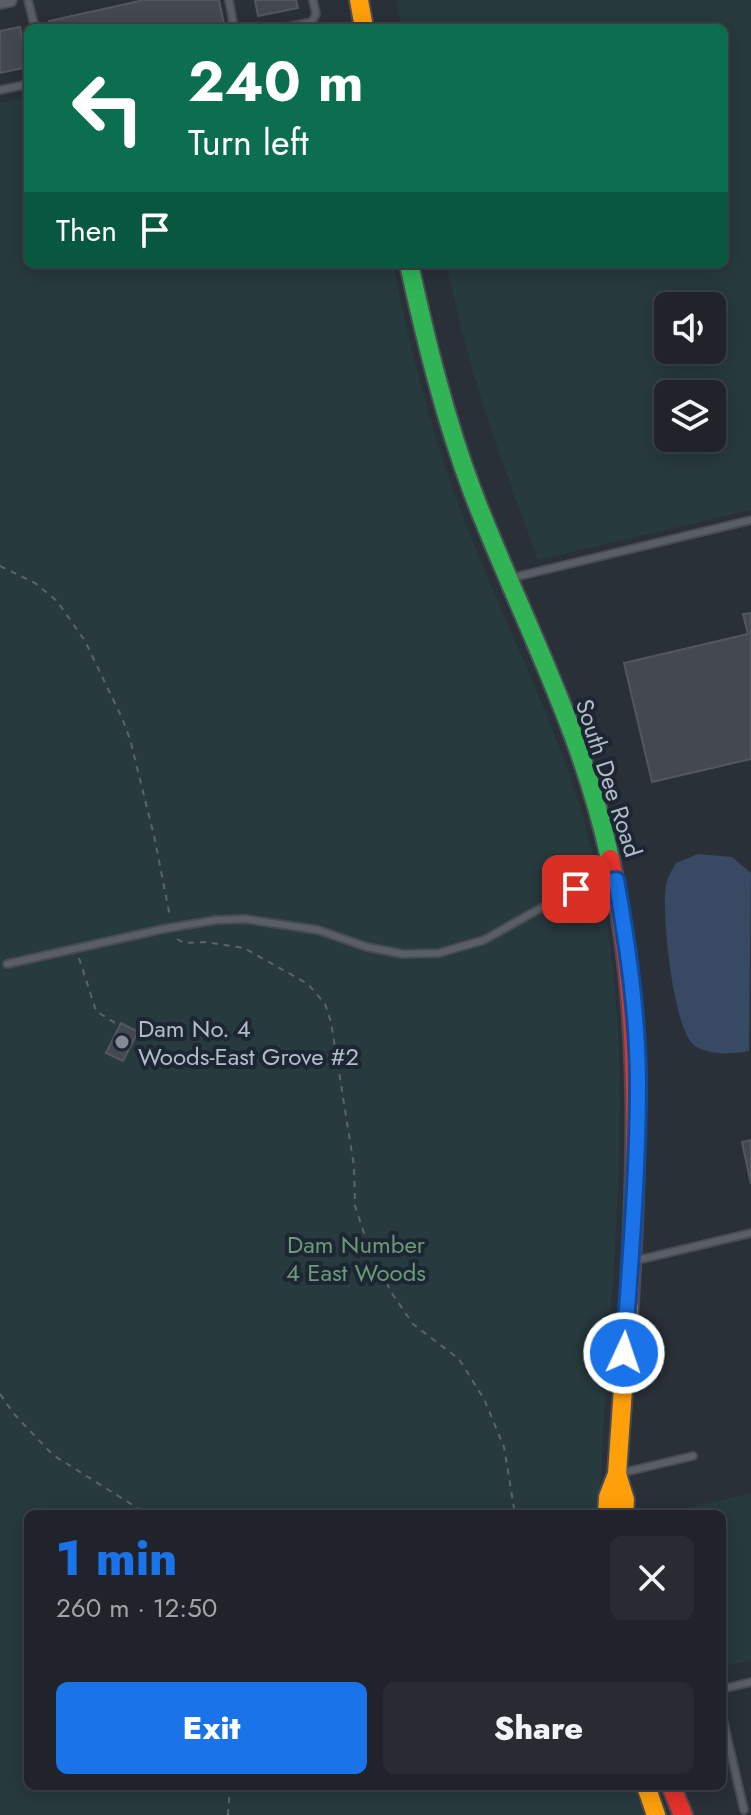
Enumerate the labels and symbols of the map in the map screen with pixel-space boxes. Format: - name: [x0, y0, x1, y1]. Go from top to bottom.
- street label: South Dee Road: [567, 694, 651, 862]
- pin: [542, 855, 610, 923]
- place label: Dam No. 4 Woods-East Grove #2: [138, 1011, 359, 1074]
- marker: Dam No. 4 Woods-East Grove #2: [113, 1033, 131, 1051]
- park label: Dam Number 4 East Woods: [286, 1227, 426, 1290]
- position arrow: [582, 1311, 666, 1395]

